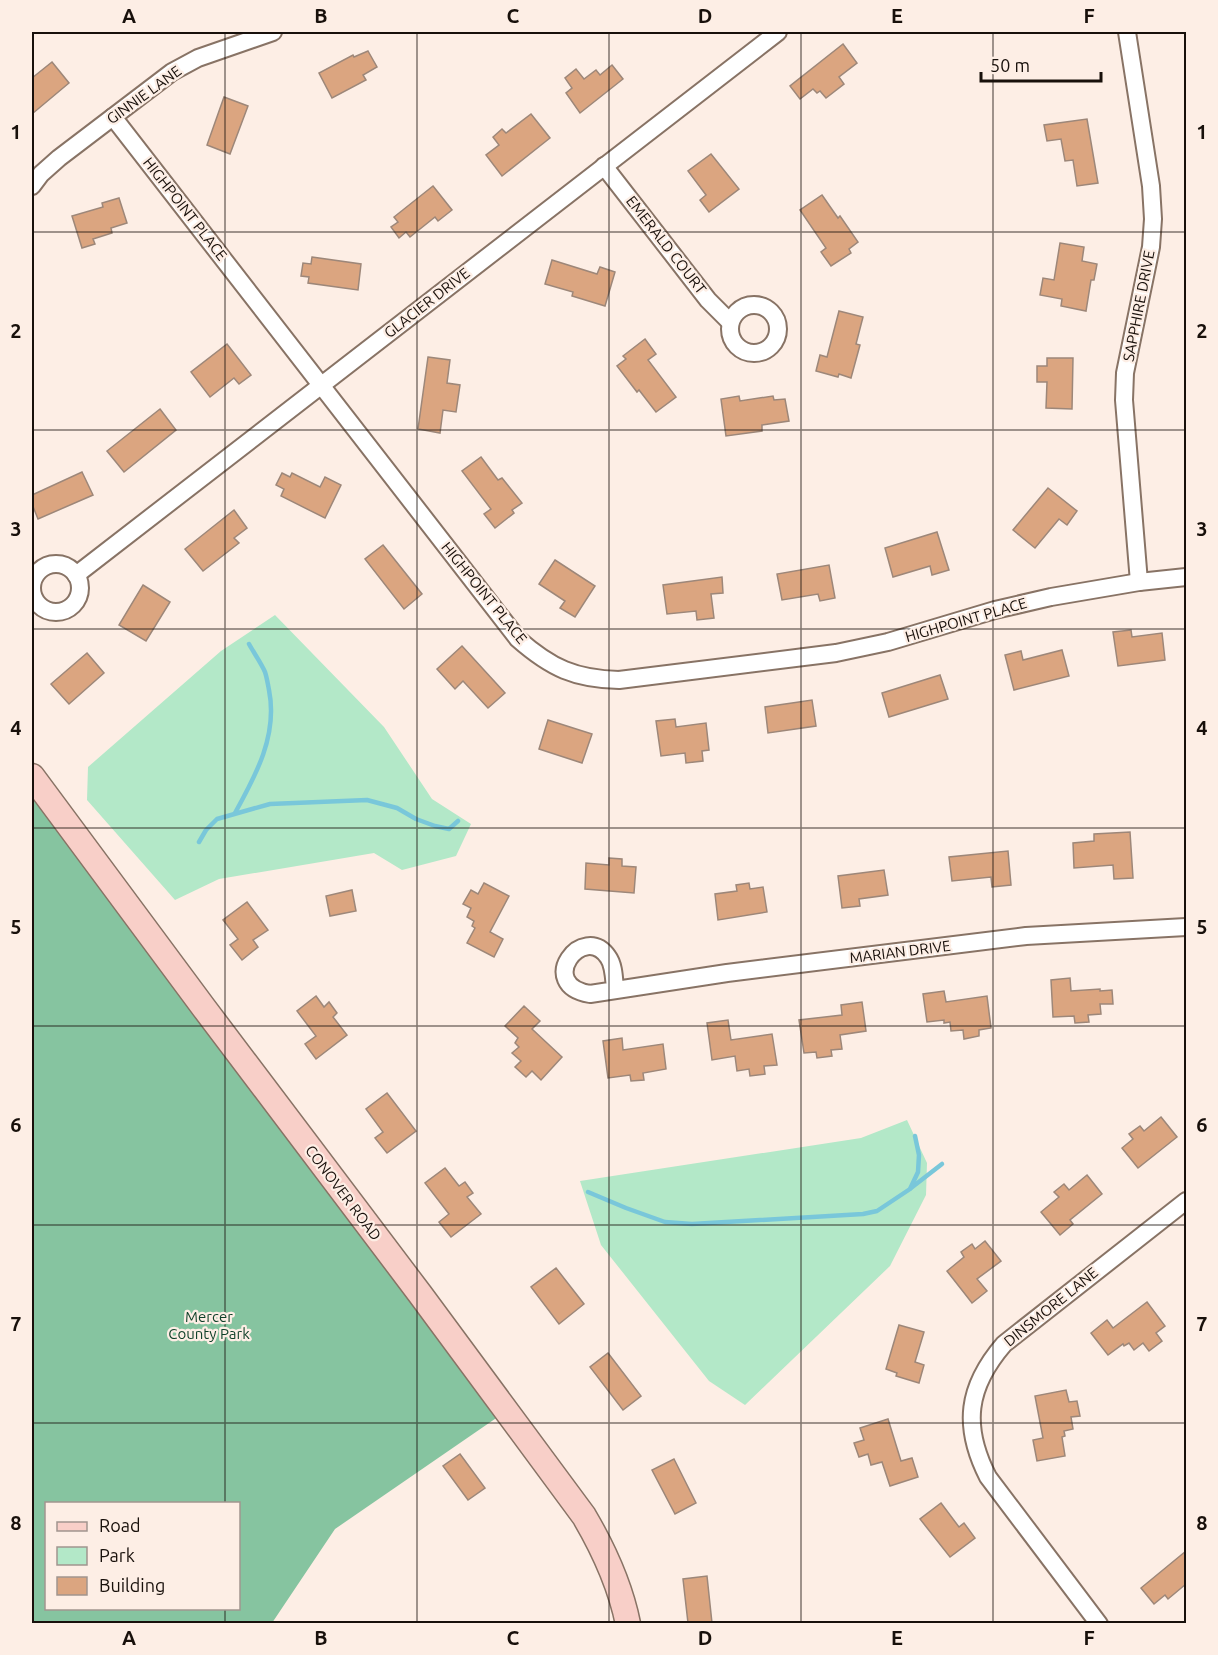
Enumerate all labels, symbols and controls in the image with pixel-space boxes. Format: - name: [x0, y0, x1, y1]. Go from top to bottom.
- text: A: [122, 4, 136, 27]
- text: B: [314, 4, 328, 27]
- text: C: [507, 4, 520, 27]
- text: D: [698, 4, 712, 27]
- text: E: [891, 4, 903, 27]
- text: F: [1083, 4, 1095, 27]
- scale bar: [981, 45, 1101, 83]
- text: 50 m: [990, 55, 1030, 75]
- street label: GINNIE LANE: [103, 62, 184, 127]
- text: 1: [10, 120, 22, 143]
- text: 1: [1196, 120, 1208, 143]
- street label: HIGHPOINT PLACE: [140, 154, 231, 264]
- street label: EMERALD COURT: [623, 192, 710, 298]
- street label: SAPPHIRE DRIVE: [1119, 249, 1158, 363]
- street label: GLACIER DRIVE: [381, 264, 473, 341]
- text: 2: [10, 319, 22, 342]
- text: 2: [1196, 319, 1208, 342]
- text: 3: [10, 517, 22, 540]
- text: 3: [1196, 517, 1208, 540]
- street label: HIGHPOINT PLACE: [438, 538, 531, 647]
- street label: HIGHPOINT PLACE: [903, 594, 1029, 645]
- text: 4: [10, 716, 22, 739]
- text: 4: [1196, 716, 1208, 739]
- text: 5: [10, 915, 22, 938]
- text: 5: [1196, 915, 1208, 938]
- street label: MARIAN DRIVE: [848, 937, 951, 966]
- text: 6: [10, 1113, 22, 1136]
- text: 6: [1196, 1113, 1208, 1136]
- street label: CONOVER ROAD: [302, 1142, 385, 1244]
- street label: DINSMORE LANE: [1000, 1264, 1101, 1350]
- park label: Mercer County Park: [168, 1308, 250, 1342]
- text: 7: [10, 1312, 22, 1335]
- text: 7: [1196, 1312, 1208, 1335]
- legend: [45, 1502, 240, 1610]
- text: 8: [10, 1511, 22, 1534]
- text: 8: [1196, 1511, 1208, 1534]
- text: Road: [99, 1515, 141, 1535]
- text: Park: [99, 1545, 135, 1565]
- text: Building: [99, 1575, 165, 1595]
- text: A: [122, 1626, 136, 1649]
- text: B: [314, 1626, 328, 1649]
- text: C: [507, 1626, 520, 1649]
- text: D: [698, 1626, 712, 1649]
- text: E: [891, 1626, 903, 1649]
- text: F: [1083, 1626, 1095, 1649]

